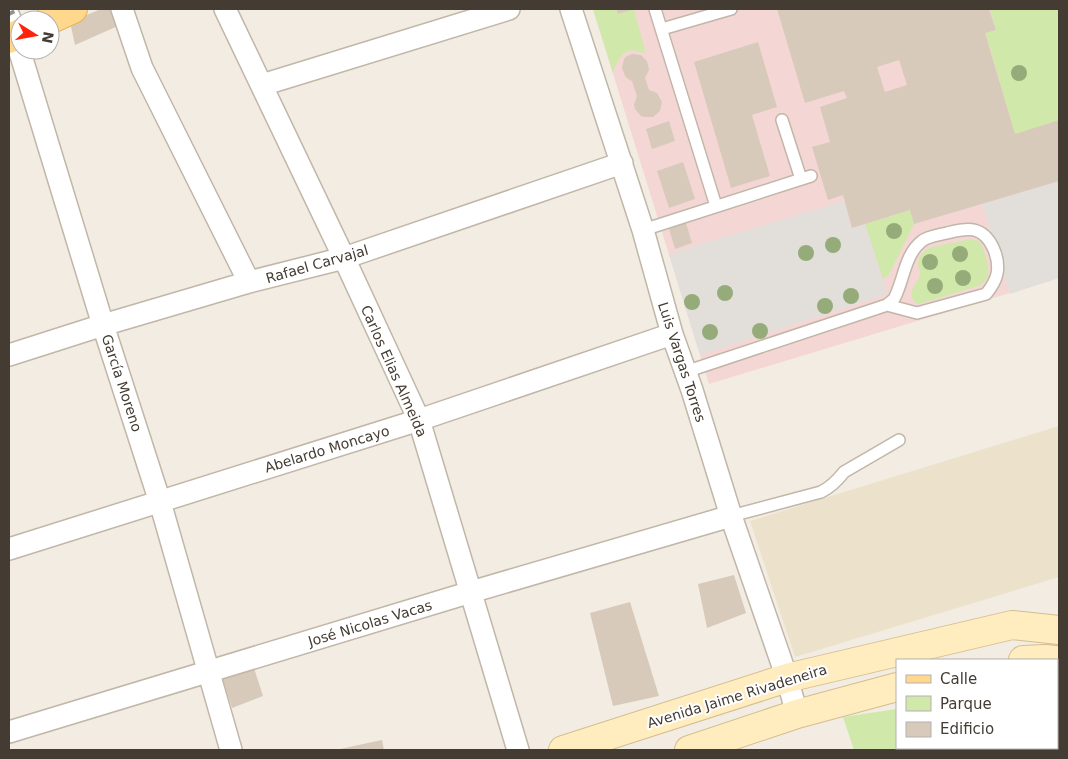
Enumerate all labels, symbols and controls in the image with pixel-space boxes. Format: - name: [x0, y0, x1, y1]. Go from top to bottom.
- north arrow: [10, 10, 60, 60]
- text: N: [39, 30, 57, 45]
- street label: Rafael Carvajal: [264, 242, 370, 286]
- street label: Luis Vargas Torres: [655, 300, 709, 424]
- street label: Carlos Elias Almeida: [358, 303, 430, 439]
- street label: García Moreno: [99, 332, 145, 434]
- street label: Abelardo Moncayo: [263, 422, 391, 476]
- street label: José Nicolas Vacas: [305, 597, 434, 650]
- legend: [896, 659, 1058, 749]
- street label: Avenida Jaime Rivadeneira: [645, 661, 829, 731]
- text: Calle: [940, 670, 977, 688]
- text: Parque: [940, 695, 992, 713]
- text: Edificio: [940, 720, 994, 738]

